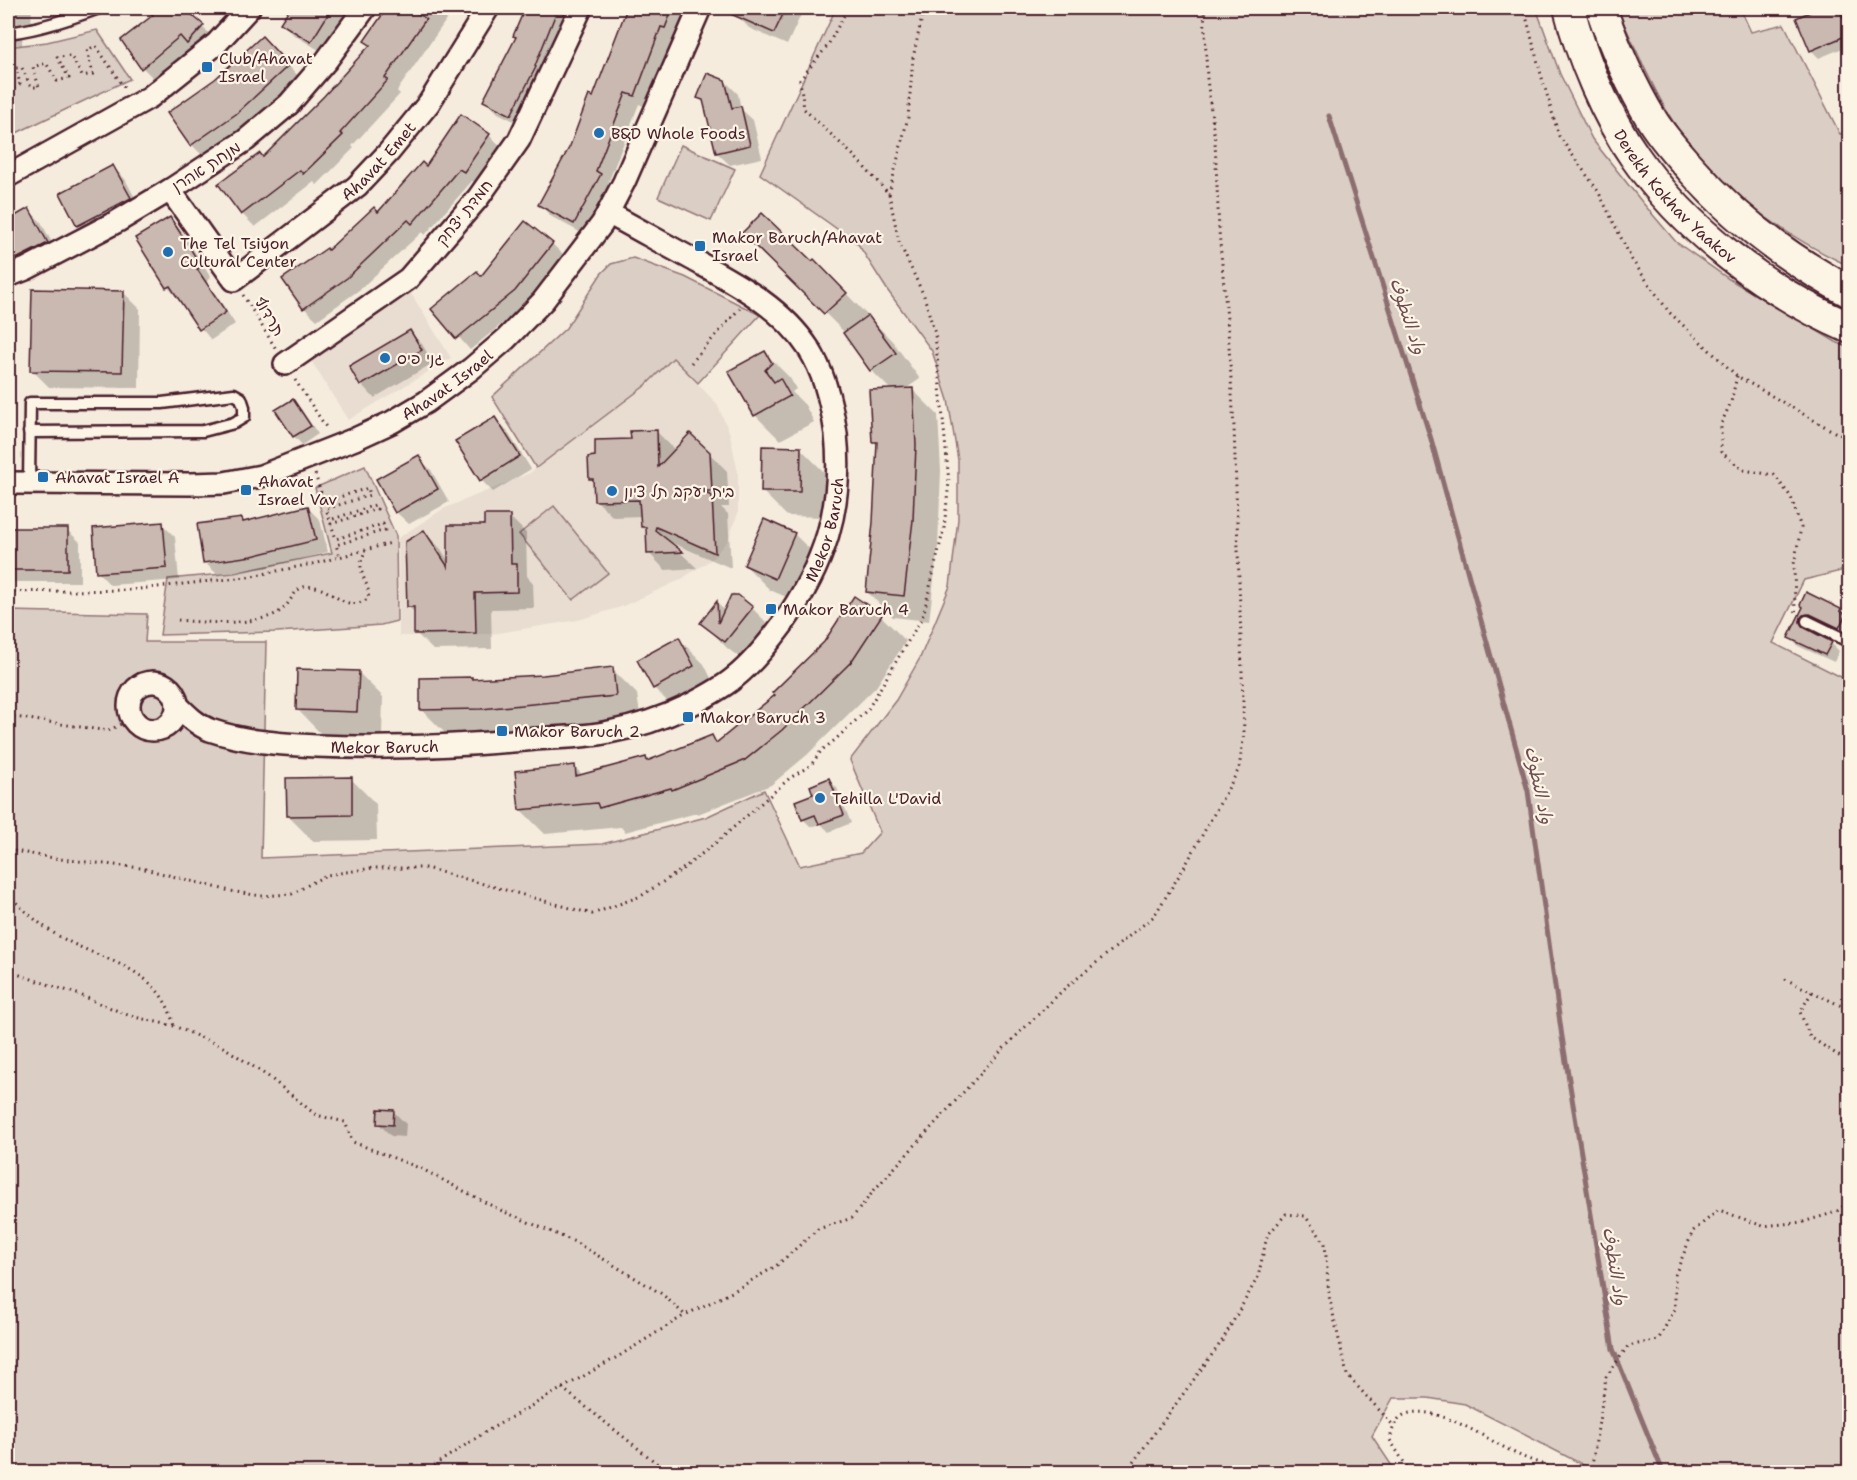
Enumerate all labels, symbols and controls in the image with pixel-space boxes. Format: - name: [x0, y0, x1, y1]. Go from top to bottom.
- place label: Club/Ahavat Israel: [219, 48, 313, 87]
- marker: Club/Ahavat Israel: [200, 60, 214, 74]
- street label: Ahavat Emet: [337, 118, 420, 205]
- place label: B&D Whole Foods: [611, 123, 746, 144]
- marker: B&D Whole Foods: [592, 126, 606, 140]
- street label: Derekh Kokhav Yaakov: [1609, 126, 1741, 268]
- street label: מנחת אהרן: [168, 136, 245, 196]
- street label: חמדת יצחק: [431, 175, 497, 250]
- place label: Makor Baruch/Ahavat Israel: [712, 227, 882, 266]
- place label: The Tel Tsiyon Cultural Center: [180, 233, 297, 272]
- marker: Makor Baruch/Ahavat Israel: [693, 239, 707, 253]
- marker: The Tel Tsiyon Cultural Center: [161, 245, 175, 259]
- water label: واد النطوف: [1384, 275, 1432, 358]
- street label: תרדוף: [250, 293, 290, 340]
- street label: Ahavat Israel: [398, 345, 497, 425]
- place label: גני פיס: [397, 348, 444, 369]
- marker: גני פיס: [378, 351, 392, 365]
- place label: Ahavat Israel A: [55, 467, 179, 488]
- marker: Ahavat Israel A: [36, 470, 50, 484]
- place label: Ahavat Israel Vav: [258, 471, 337, 510]
- street label: Mekor Baruch: [800, 477, 848, 586]
- place label: בית יעקב תל ציון: [624, 481, 734, 502]
- marker: Ahavat Israel Vav: [239, 483, 253, 497]
- marker: בית יעקב תל ציון: [605, 484, 619, 498]
- place label: Makor Baruch 4: [783, 599, 909, 620]
- marker: Makor Baruch 4: [764, 602, 778, 616]
- place label: Makor Baruch 3: [700, 707, 826, 728]
- marker: Makor Baruch 3: [681, 710, 695, 724]
- place label: Makor Baruch 2: [514, 721, 640, 742]
- marker: Makor Baruch 2: [495, 724, 509, 738]
- street label: Mekor Baruch: [330, 736, 439, 758]
- water label: واد النطوف: [1519, 744, 1559, 827]
- place label: Tehilla L'David: [832, 788, 942, 809]
- marker: Tehilla L'David: [813, 791, 827, 805]
- water label: واد النطوف: [1597, 1225, 1633, 1308]

